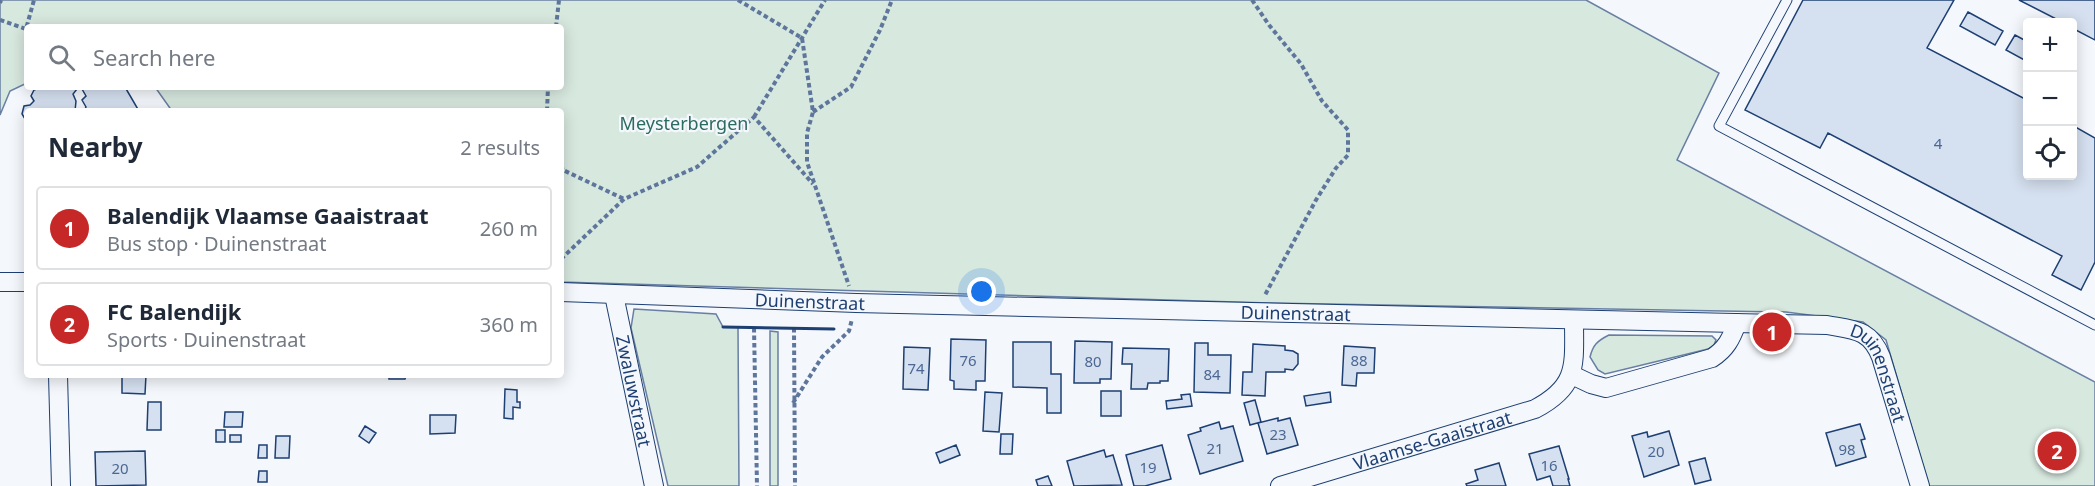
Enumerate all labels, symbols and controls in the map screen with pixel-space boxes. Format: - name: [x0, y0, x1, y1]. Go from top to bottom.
- map controls: [2023, 18, 2077, 180]
- button: +: [2023, 18, 2077, 72]
- search box: [24, 24, 564, 90]
- icon: search: [45, 41, 78, 74]
- text: Search here: [93, 42, 215, 72]
- button: −: [2023, 72, 2077, 126]
- park label: Meysterbergen: [620, 111, 748, 135]
- button: locate: [2023, 126, 2077, 180]
- text: Nearby: [48, 129, 143, 165]
- house number: 4: [1934, 133, 1943, 153]
- text: 2 results: [460, 134, 540, 161]
- text: Balendijk Vlaamse Gaaistraat: [107, 200, 429, 230]
- text: 1: [64, 215, 75, 242]
- text: 260 m: [480, 215, 538, 242]
- text: Bus stop · Duinenstraat: [107, 230, 327, 257]
- your location: [967, 277, 996, 306]
- street label: Duinenstraat: [754, 287, 866, 315]
- text: FC Balendijk: [107, 296, 241, 326]
- street label: Duinenstraat: [1240, 300, 1352, 326]
- pin: 1: [1752, 310, 1792, 354]
- text: 2: [64, 311, 75, 338]
- text: 360 m: [480, 311, 538, 338]
- street label: Duinenstraat: [1847, 318, 1912, 426]
- text: Sports · Duinenstraat: [107, 326, 306, 353]
- street label: Zwaluwstraat: [611, 333, 658, 449]
- house number: 76: [959, 350, 977, 370]
- house number: 88: [1350, 350, 1368, 370]
- house number: 80: [1084, 351, 1102, 371]
- house number: 74: [907, 358, 925, 378]
- house number: 84: [1203, 364, 1221, 384]
- street label: Vlaamse-Gaaistraat: [1350, 405, 1515, 475]
- house number: 23: [1269, 424, 1287, 444]
- pin: 2: [2038, 428, 2076, 474]
- house number: 21: [1206, 438, 1224, 458]
- house number: 98: [1838, 439, 1856, 459]
- house number: 20: [1647, 441, 1665, 461]
- house number: 16: [1540, 455, 1558, 475]
- house number: 19: [1139, 457, 1157, 477]
- house number: 20: [111, 458, 129, 478]

